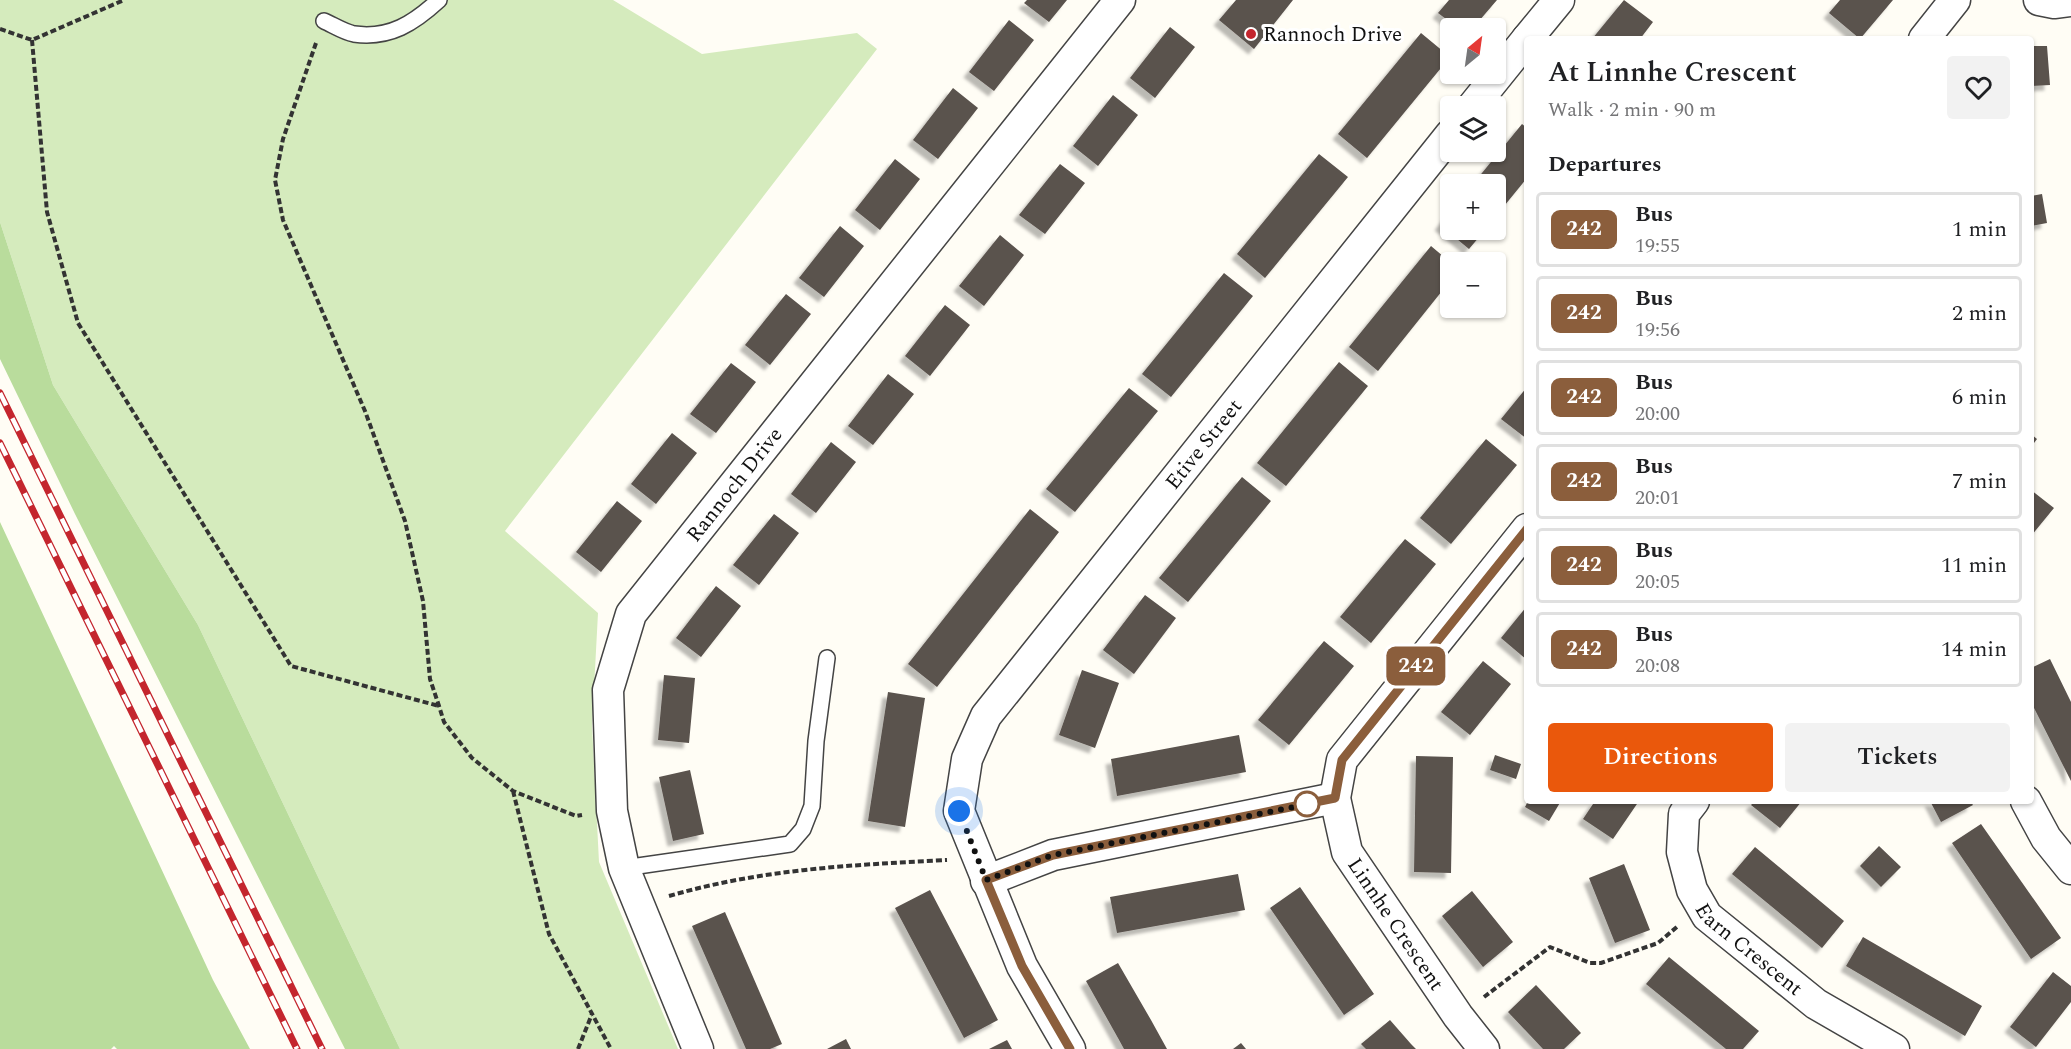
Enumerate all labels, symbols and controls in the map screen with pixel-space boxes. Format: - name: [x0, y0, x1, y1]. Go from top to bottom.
- north arrow: [1440, 18, 1506, 84]
- map controls: [1440, 18, 1506, 318]
- place label: Rannoch Drive: [1263, 19, 1402, 51]
- marker: Rannoch Drive: [1244, 27, 1258, 41]
- text: At Linnhe Crescent: [1548, 51, 1797, 94]
- button: heart: [1947, 56, 2010, 119]
- text: Walk · 2 min · 90 m: [1548, 95, 1716, 125]
- button: layers: [1440, 96, 1506, 162]
- text: Departures: [1548, 148, 1662, 181]
- button: +: [1440, 174, 1506, 240]
- text: Bus: [1635, 198, 1673, 231]
- text: 242: [1566, 213, 1602, 245]
- text: 1 min: [1952, 213, 2007, 246]
- text: 19:55: [1635, 231, 1680, 261]
- button: −: [1440, 252, 1506, 318]
- text: Bus: [1635, 282, 1673, 315]
- text: 242: [1566, 297, 1602, 329]
- text: 2 min: [1952, 297, 2007, 330]
- text: 19:56: [1635, 315, 1680, 345]
- text: Bus: [1635, 366, 1673, 399]
- text: 242: [1566, 381, 1602, 413]
- text: 6 min: [1952, 381, 2007, 414]
- street label: Etive Street: [1158, 392, 1250, 497]
- text: 20:00: [1635, 399, 1680, 429]
- street label: Rannoch Drive: [679, 421, 791, 549]
- text: Bus: [1635, 450, 1673, 483]
- text: 242: [1566, 465, 1602, 497]
- text: 7 min: [1952, 465, 2007, 498]
- text: 20:01: [1635, 483, 1680, 513]
- text: Bus: [1635, 534, 1673, 567]
- text: 242: [1566, 549, 1602, 581]
- text: 11 min: [1941, 549, 2007, 582]
- text: 20:05: [1635, 567, 1680, 597]
- text: Bus: [1635, 618, 1673, 651]
- text: 242: [1566, 633, 1602, 665]
- text: 14 min: [1941, 633, 2007, 666]
- line badge: 242: [1382, 646, 1450, 686]
- text: 242: [1398, 650, 1434, 682]
- text: 20:08: [1635, 651, 1680, 681]
- button: Directions: [1548, 723, 1773, 792]
- button: Tickets: [1785, 723, 2010, 792]
- unlabelled marker: [1294, 791, 1320, 817]
- your location: [944, 796, 974, 826]
- street label: Linnhe Crescent: [1339, 852, 1452, 998]
- street label: Earn Crescent: [1686, 897, 1809, 1004]

